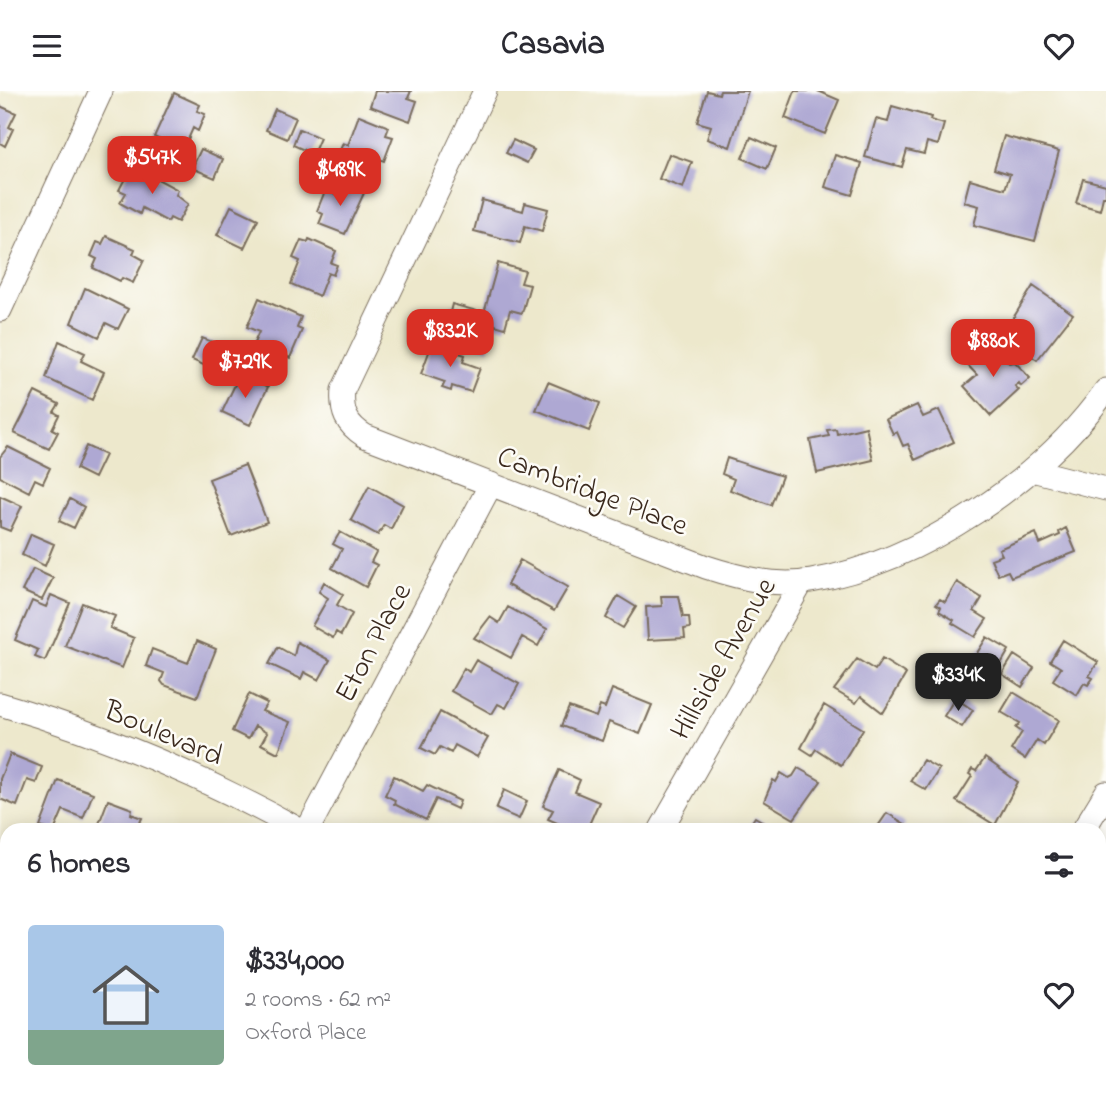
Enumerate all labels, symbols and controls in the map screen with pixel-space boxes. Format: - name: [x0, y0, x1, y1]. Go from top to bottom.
- text: Casavia: [501, 22, 605, 69]
- icon: menu: [28, 27, 66, 65]
- icon: heart: [1040, 27, 1078, 65]
- pin: $547K: [103, 137, 201, 196]
- text: $547K: [123, 142, 181, 175]
- pin: $489K: [291, 149, 389, 208]
- text: $489K: [315, 154, 365, 187]
- pin: $832K: [401, 309, 499, 369]
- text: $832K: [423, 315, 477, 348]
- pin: $880K: [944, 320, 1042, 379]
- text: $880K: [967, 325, 1019, 358]
- pin: $729K: [196, 341, 294, 400]
- text: $729K: [219, 346, 271, 379]
- street label: Cambridge Place: [490, 436, 694, 550]
- street label: Hillside Avenue: [660, 570, 789, 749]
- street label: Eton Place: [325, 575, 425, 711]
- pin: $334K: [909, 653, 1007, 713]
- text: $334K: [931, 659, 985, 692]
- street label: Boulevard: [96, 690, 229, 780]
- text: 6 homes: [28, 843, 131, 887]
- icon: filters: [1040, 846, 1078, 884]
- text: $334,000: [245, 940, 344, 984]
- icon: home: [84, 953, 168, 1037]
- icon: heart: [1040, 976, 1078, 1014]
- text: 2 rooms · 62 m²: [245, 984, 391, 1017]
- text: Oxford Place: [245, 1017, 366, 1050]

